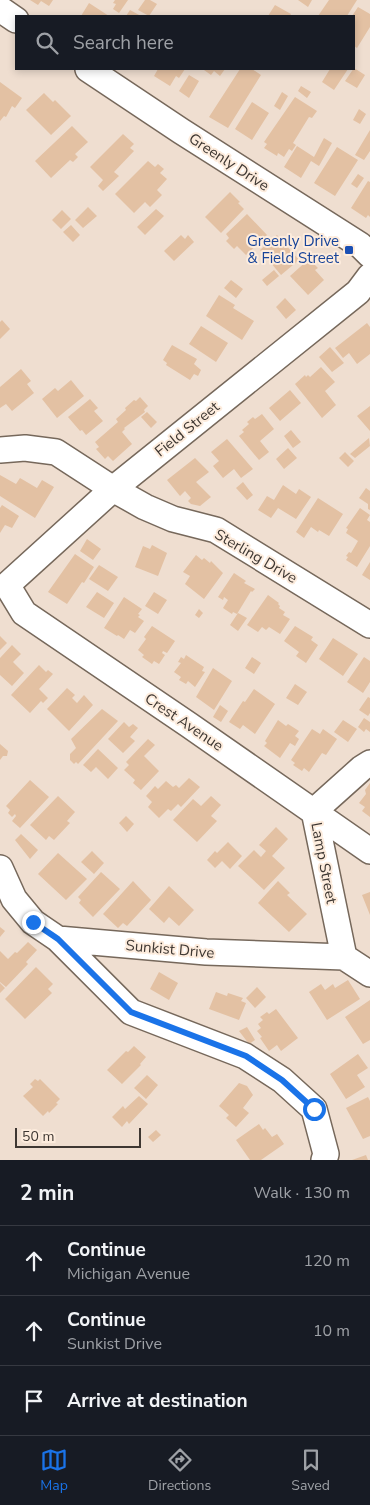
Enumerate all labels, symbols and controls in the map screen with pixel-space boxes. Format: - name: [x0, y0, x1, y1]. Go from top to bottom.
- search box: [15, 15, 355, 70]
- icon: search: [33, 29, 61, 57]
- text: Search here: [73, 30, 174, 56]
- street label: Greenly Drive: [185, 129, 273, 195]
- place label: Greenly Drive & Field Street: [247, 231, 340, 268]
- marker: Greenly Drive & Field Street: [343, 244, 355, 256]
- street label: Field Street: [151, 396, 224, 461]
- street label: Sterling Drive: [211, 524, 301, 588]
- street label: Crest Avenue: [141, 688, 227, 756]
- street label: Lamp Street: [306, 821, 342, 906]
- route end: [22, 911, 45, 934]
- street label: Sunkist Drive: [125, 935, 215, 963]
- route start: [303, 1098, 326, 1121]
- scale bar: [15, 1125, 141, 1148]
- text: 50 m: [22, 1127, 54, 1146]
- text: 2 min: [20, 1179, 74, 1207]
- text: Walk · 130 m: [254, 1182, 350, 1204]
- text: Continue: [67, 1237, 146, 1263]
- icon: ahead: [20, 1247, 48, 1275]
- text: 120 m: [303, 1250, 350, 1272]
- text: Michigan Avenue: [67, 1263, 190, 1285]
- text: Continue: [67, 1307, 146, 1333]
- icon: ahead: [20, 1317, 48, 1345]
- text: 10 m: [313, 1320, 350, 1342]
- text: Sunkist Drive: [67, 1333, 162, 1355]
- icon: arrive: [20, 1387, 48, 1415]
- text: Arrive at destination: [67, 1388, 248, 1414]
- tab: Map: [40, 1446, 68, 1495]
- tab: Directions: [148, 1446, 211, 1495]
- tab: Saved: [291, 1446, 330, 1495]

